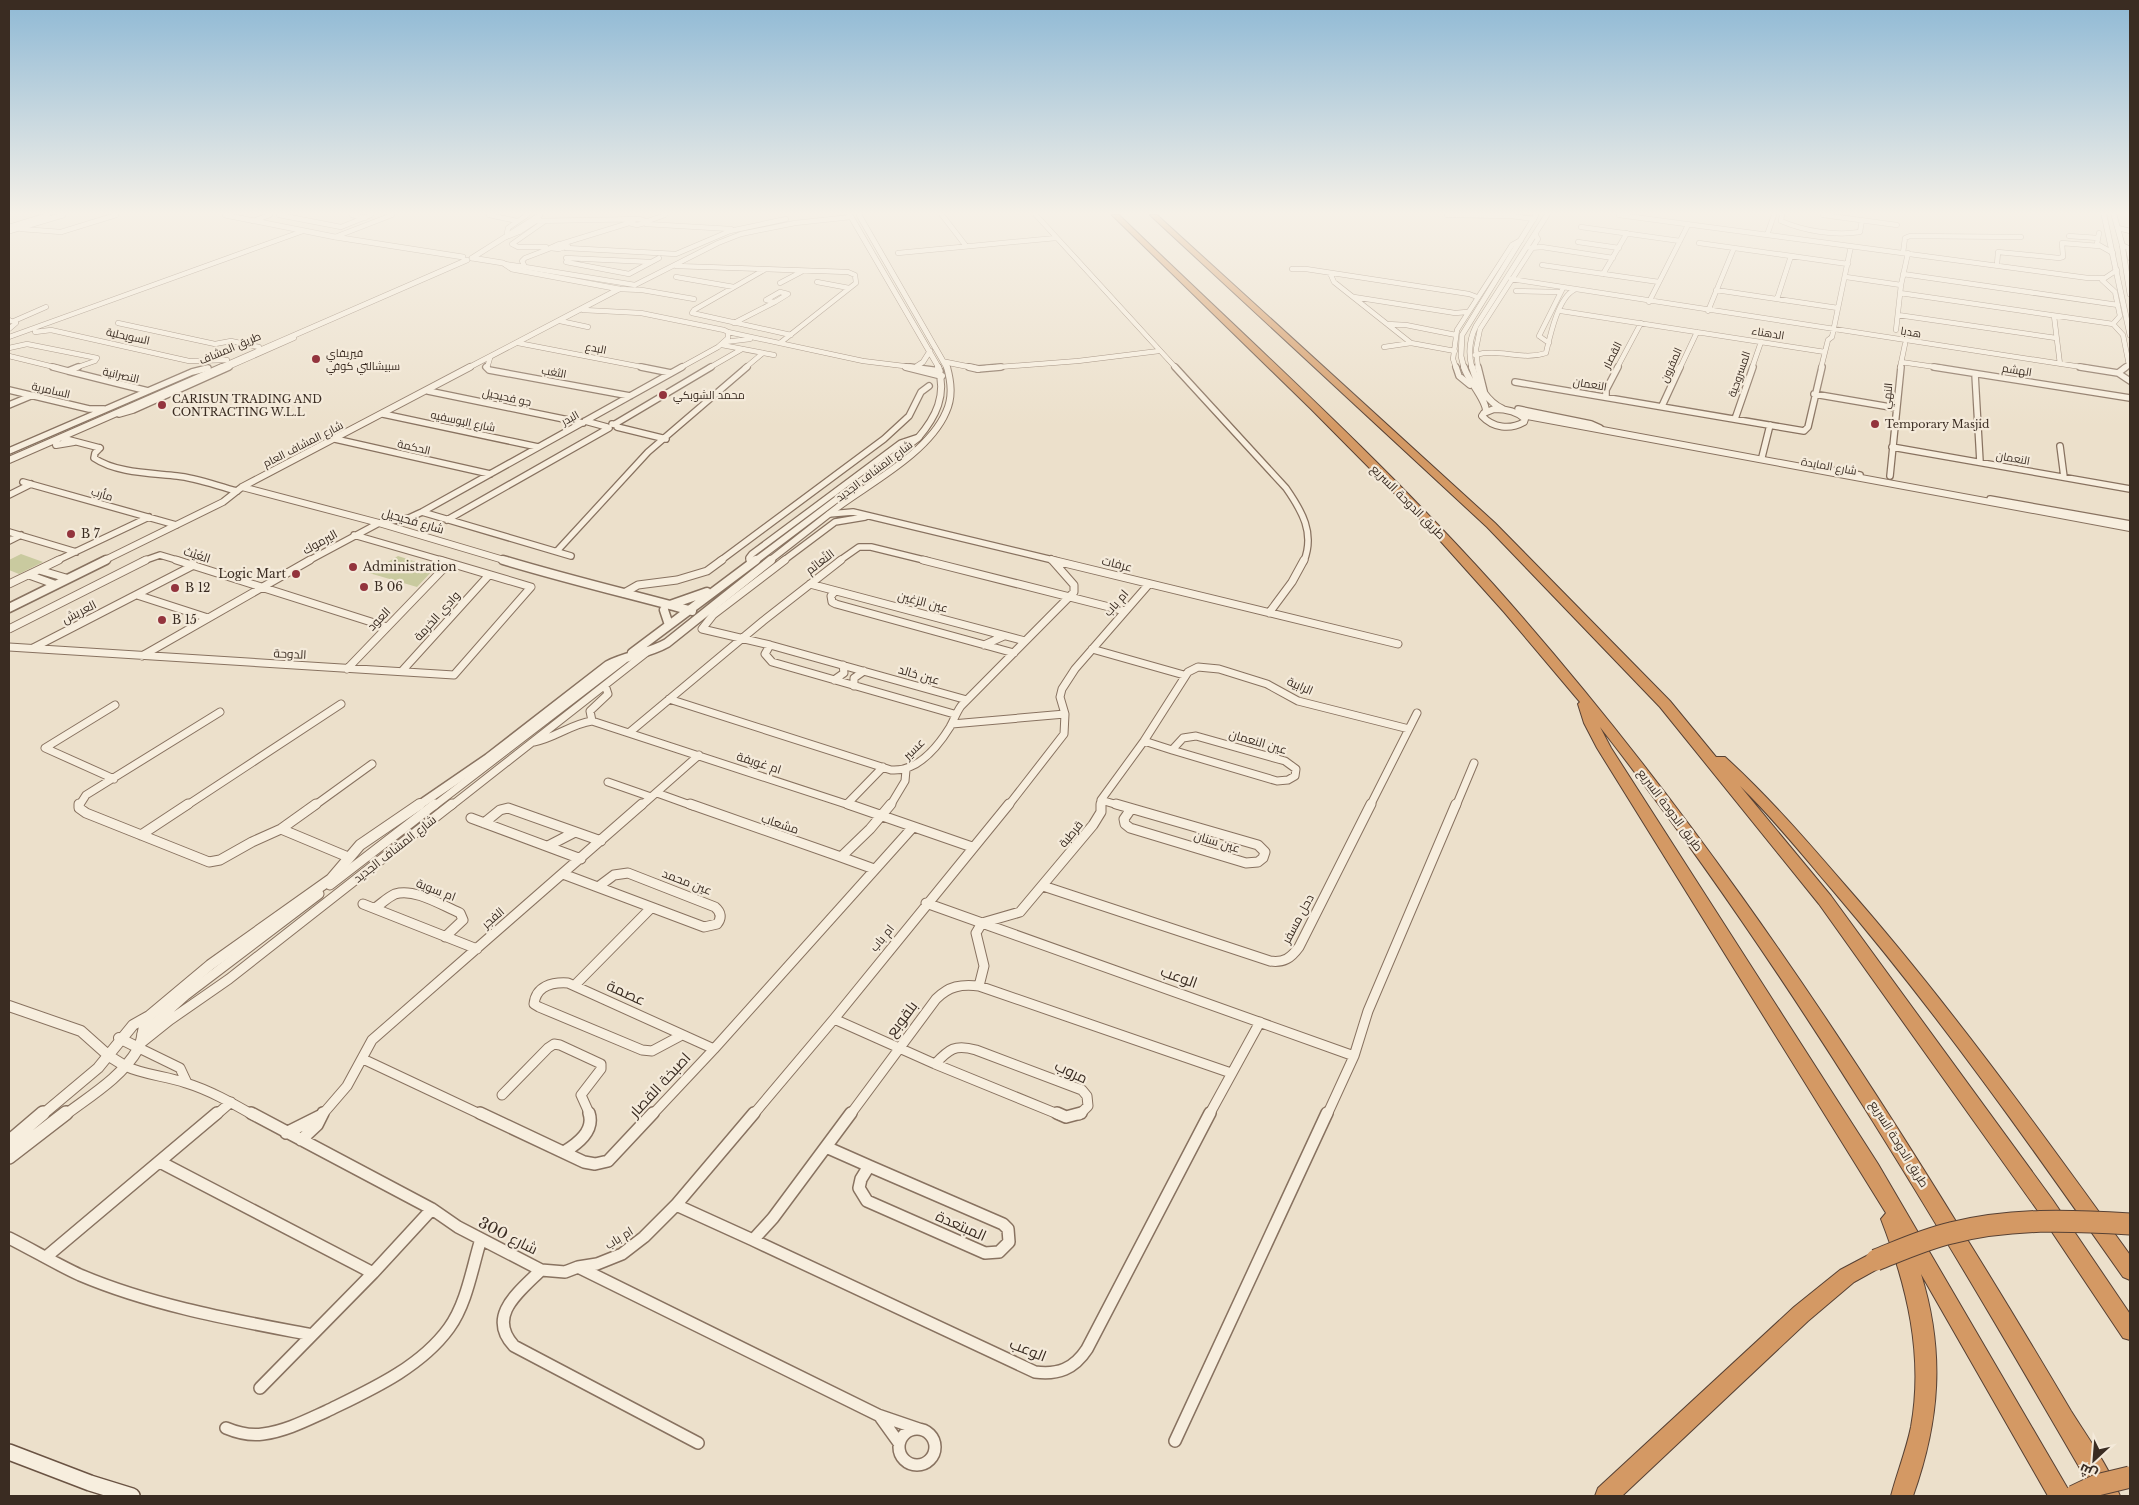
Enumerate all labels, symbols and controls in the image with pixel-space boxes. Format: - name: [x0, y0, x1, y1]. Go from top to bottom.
- street label: الدهناء: [1751, 323, 1785, 343]
- street label: هدبا: [1900, 323, 1922, 341]
- street label: السويحلية: [105, 325, 151, 347]
- street label: طريق المشاف: [197, 329, 263, 367]
- street label: البدع: [584, 339, 608, 358]
- street label: القصار: [1599, 339, 1625, 372]
- street label: المقرون: [1657, 345, 1685, 385]
- place label: فيريفاي سبيشالتي كوفي: [326, 346, 400, 375]
- street label: المسروحية: [1725, 349, 1753, 399]
- marker: فيريفاي سبيشالتي كوفي: [310, 353, 322, 365]
- street label: الهشم: [2001, 361, 2033, 380]
- street label: الثغب: [540, 363, 568, 381]
- street label: النصرانية: [101, 364, 141, 386]
- street label: النعمان: [1572, 374, 1608, 394]
- street label: السامرية: [30, 379, 72, 401]
- street label: النهي: [1879, 382, 1897, 410]
- street label: جو فحيحيل: [481, 385, 533, 409]
- place label: محمد الشوبكي: [673, 388, 745, 404]
- marker: محمد الشوبكي: [657, 389, 669, 401]
- place label: CARISUN TRADING AND CONTRACTING W.L.L: [172, 392, 322, 419]
- marker: CARISUN TRADING AND CONTRACTING W.L.L: [156, 399, 168, 411]
- street label: شارع اليوسفيه: [429, 407, 497, 436]
- street label: البدر: [558, 408, 581, 429]
- place label: Temporary Masjid: [1885, 417, 1990, 431]
- street label: شارع المشاف العام: [261, 418, 346, 471]
- marker: Temporary Masjid: [1869, 418, 1881, 430]
- street label: الحكمة: [396, 436, 432, 458]
- street label: شارع المشاف الجديد: [833, 438, 916, 505]
- street label: النعمان: [1995, 448, 2031, 468]
- street label: شارع المايدة: [1800, 454, 1858, 479]
- street label: طريق الدوحة السريع: [1367, 461, 1449, 543]
- street label: مأرب: [90, 484, 114, 504]
- street label: شارع فحيحيل: [380, 505, 446, 538]
- place label: B 7: [81, 526, 101, 541]
- street label: اليرموك: [300, 526, 340, 557]
- marker: B 7: [65, 528, 77, 540]
- street label: الغَيْث: [182, 543, 213, 566]
- street label: النًعائم: [802, 546, 838, 578]
- street label: عرفات: [1100, 552, 1134, 575]
- place label: Administration: [362, 559, 457, 574]
- marker: Administration: [347, 561, 359, 573]
- place label: Logic Mart: [218, 566, 286, 581]
- marker: Logic Mart: [290, 568, 302, 580]
- place label: B 06: [374, 579, 403, 594]
- place label: B 12: [185, 580, 210, 595]
- marker: B 06: [358, 581, 370, 593]
- marker: B 12: [169, 582, 181, 594]
- street label: ام باب: [1100, 586, 1132, 620]
- street label: وادي الخرمة: [410, 588, 465, 646]
- street label: عين الزغين: [896, 588, 950, 615]
- street label: العريش: [59, 596, 99, 627]
- street label: العود: [364, 604, 393, 634]
- place label: B 15: [172, 612, 197, 627]
- marker: B 15: [156, 614, 168, 626]
- street label: الدوحة: [273, 645, 307, 662]
- street label: عين خالد: [897, 661, 942, 688]
- street label: الرابية: [1285, 673, 1316, 698]
- street label: عين النعمان: [1227, 726, 1289, 757]
- street label: عسير: [899, 735, 928, 763]
- street label: ام غويفة: [735, 748, 783, 778]
- street label: طريق الدوحة السريع: [1634, 766, 1706, 855]
- street label: مشعاب: [759, 810, 801, 837]
- street label: شارع المشاف الجديد: [350, 812, 440, 886]
- street label: قرطبة: [1055, 817, 1086, 850]
- street label: عين سنان: [1192, 827, 1242, 856]
- street label: عين محمد: [660, 865, 714, 898]
- street label: ام سوية: [414, 875, 458, 905]
- street label: دحل مسفر: [1278, 891, 1317, 947]
- street label: الفجر: [478, 904, 507, 932]
- street label: ام باب: [866, 921, 898, 955]
- street label: الوعب: [1158, 961, 1200, 992]
- street label: عصمة: [604, 976, 649, 1009]
- street label: بلقوبع: [882, 997, 923, 1042]
- street label: اصبخة القصار: [624, 1048, 694, 1122]
- street label: مروب: [1052, 1056, 1091, 1087]
- street label: طريق الدوحة السريع: [1866, 1098, 1932, 1190]
- street label: المبتعدة: [933, 1206, 989, 1245]
- street label: شارع 300: [474, 1213, 541, 1260]
- street label: ام باب: [602, 1223, 636, 1253]
- street label: الوعب: [1007, 1334, 1049, 1365]
- north arrow: [2069, 1435, 2119, 1485]
- text: ش: [2076, 1460, 2100, 1484]

